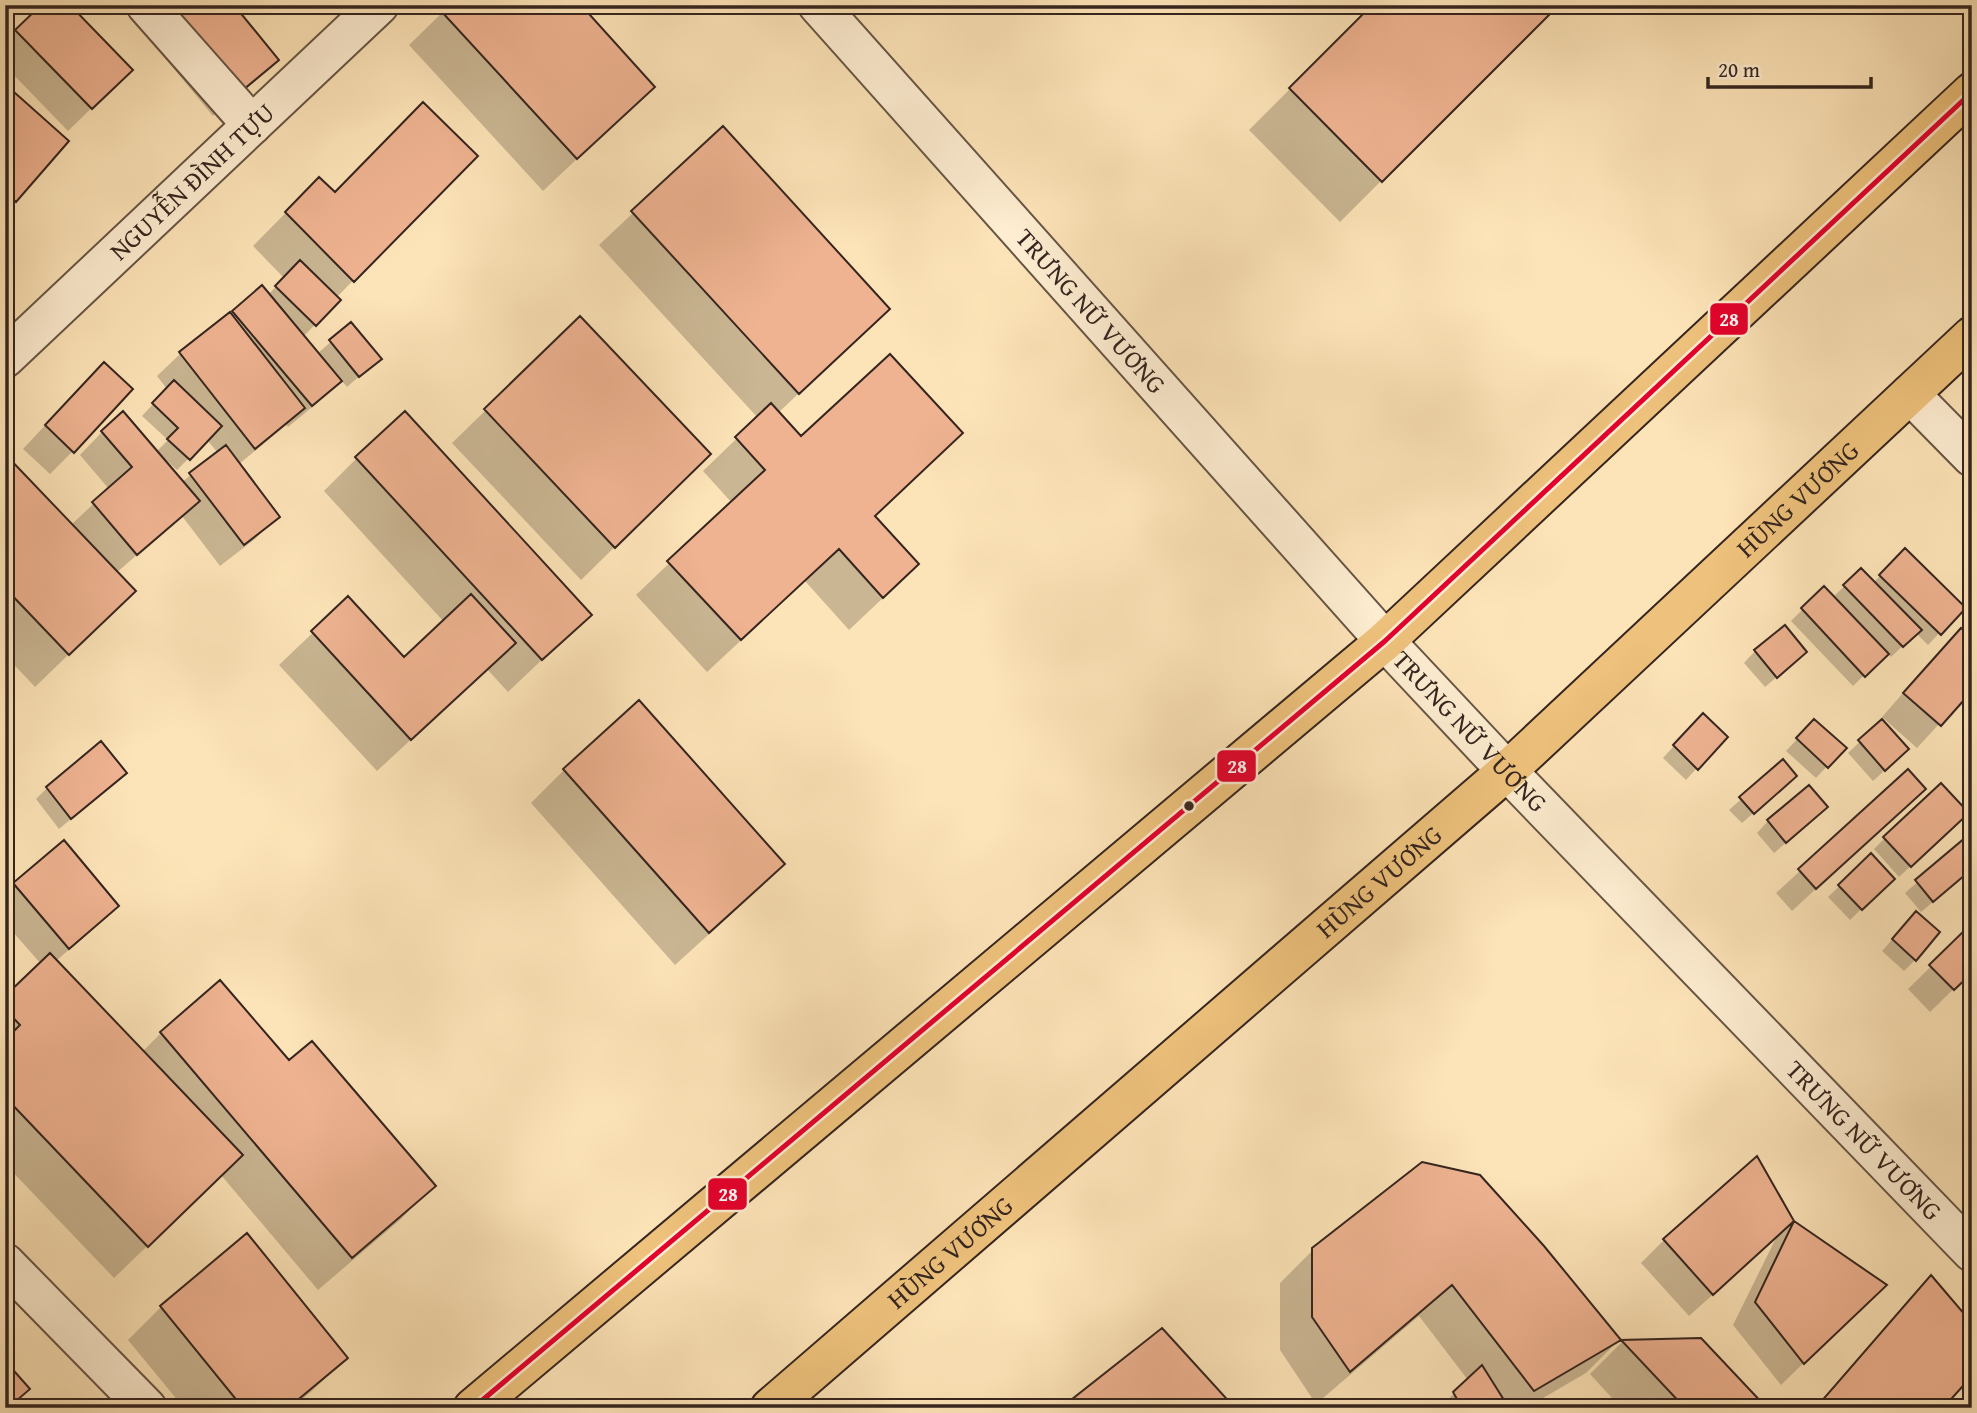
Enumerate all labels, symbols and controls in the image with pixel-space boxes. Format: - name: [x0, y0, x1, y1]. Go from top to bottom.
- scale bar: [1708, 46, 1870, 90]
- text: 20 m: [1718, 54, 1760, 85]
- street label: NGUYỄN ĐÌNH TỰU: [100, 93, 283, 269]
- street label: TRƯNG NỮ VƯƠNG: [1007, 219, 1176, 402]
- line badge: 28: [1709, 302, 1749, 336]
- text: 28: [1719, 305, 1739, 333]
- street label: HÙNG VƯƠNG: [1727, 431, 1867, 566]
- street label: TRƯNG NỮ VƯƠNG: [1384, 641, 1557, 821]
- line badge: 28: [1216, 749, 1257, 783]
- text: 28: [1227, 752, 1247, 780]
- unlabelled marker: [1182, 799, 1196, 813]
- street label: HÙNG VƯƠNG: [1307, 815, 1450, 947]
- street label: TRƯNG NỮ VƯƠNG: [1777, 1051, 1951, 1229]
- line badge: 28: [707, 1177, 748, 1211]
- text: 28: [718, 1180, 738, 1208]
- street label: HÙNG VƯƠNG: [878, 1186, 1021, 1318]

